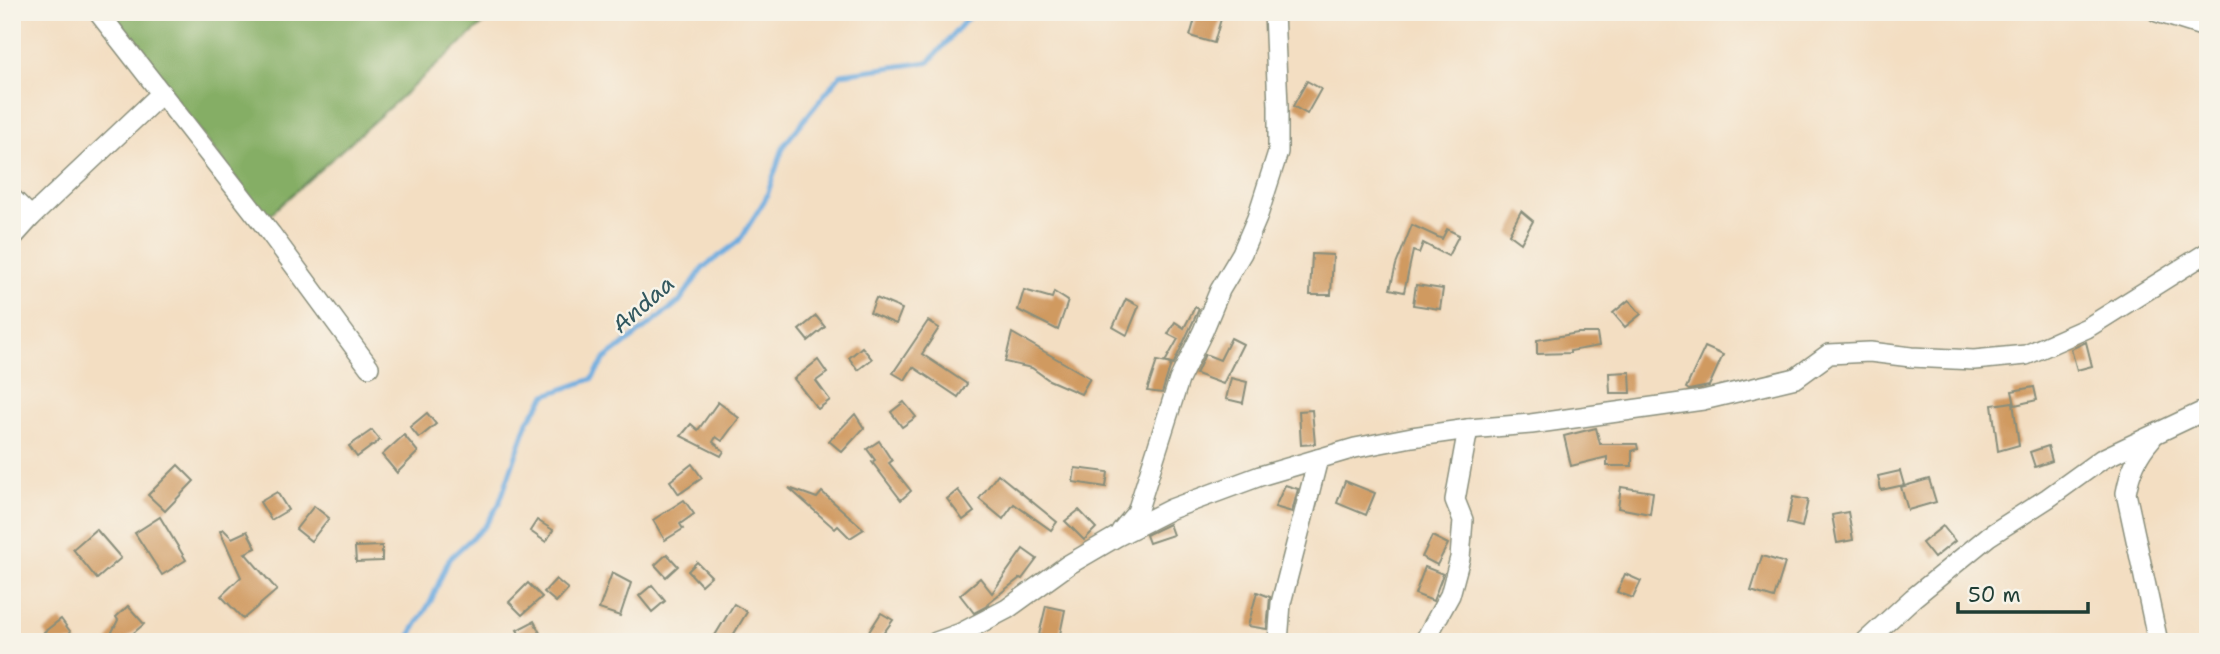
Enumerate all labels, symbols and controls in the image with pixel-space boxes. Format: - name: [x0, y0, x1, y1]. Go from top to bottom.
- water label: Andaa: [605, 268, 681, 340]
- scale bar: [1958, 570, 2087, 614]
- text: 50 m: [1968, 581, 2021, 609]

